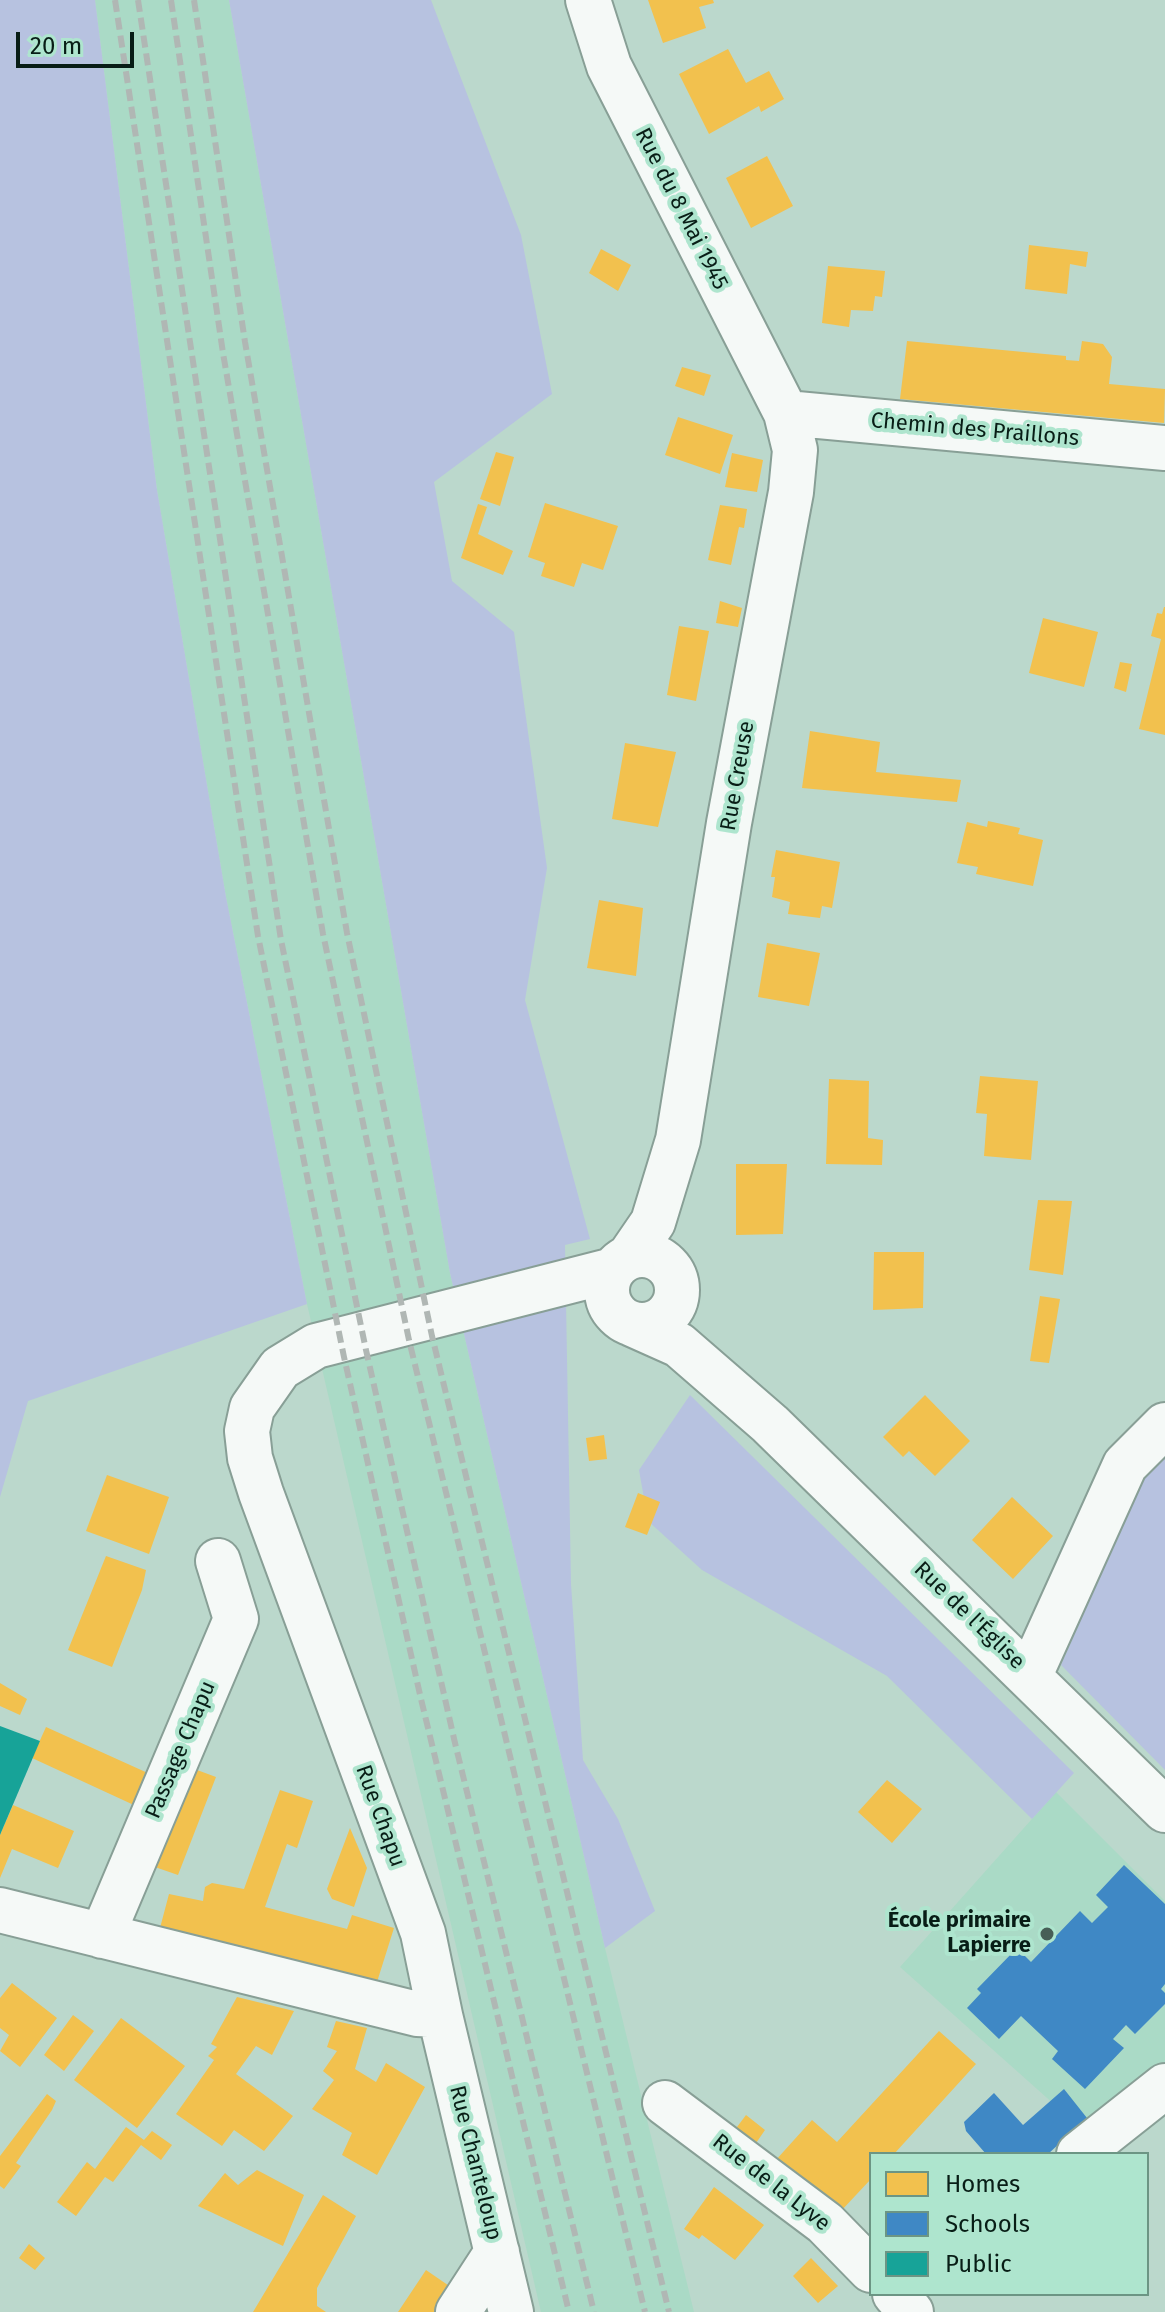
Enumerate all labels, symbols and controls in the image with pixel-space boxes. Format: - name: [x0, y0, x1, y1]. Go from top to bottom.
- scale bar: [20, 16, 138, 66]
- text: 20 m: [30, 32, 82, 60]
- street label: Rue du 8 Mai 1945: [629, 124, 733, 294]
- street label: Chemin des Praillons: [870, 408, 1080, 452]
- street label: Rue Creuse: [715, 719, 761, 833]
- street label: Rue de l'Église: [908, 1557, 1030, 1675]
- street label: Passage Chapu: [140, 1677, 222, 1823]
- street label: Rue Chapu: [349, 1761, 411, 1871]
- place label: École primaire Lapierre: [888, 1908, 1031, 1960]
- marker: École primaire Lapierre: [1038, 1925, 1056, 1943]
- street label: Rue Chanteloup: [443, 2083, 507, 2243]
- street label: Rue de la Lyve: [707, 2129, 835, 2237]
- legend: [869, 2152, 1149, 2296]
- text: Homes: [945, 2170, 1020, 2198]
- text: Schools: [945, 2210, 1030, 2238]
- text: Public: [945, 2250, 1012, 2278]

